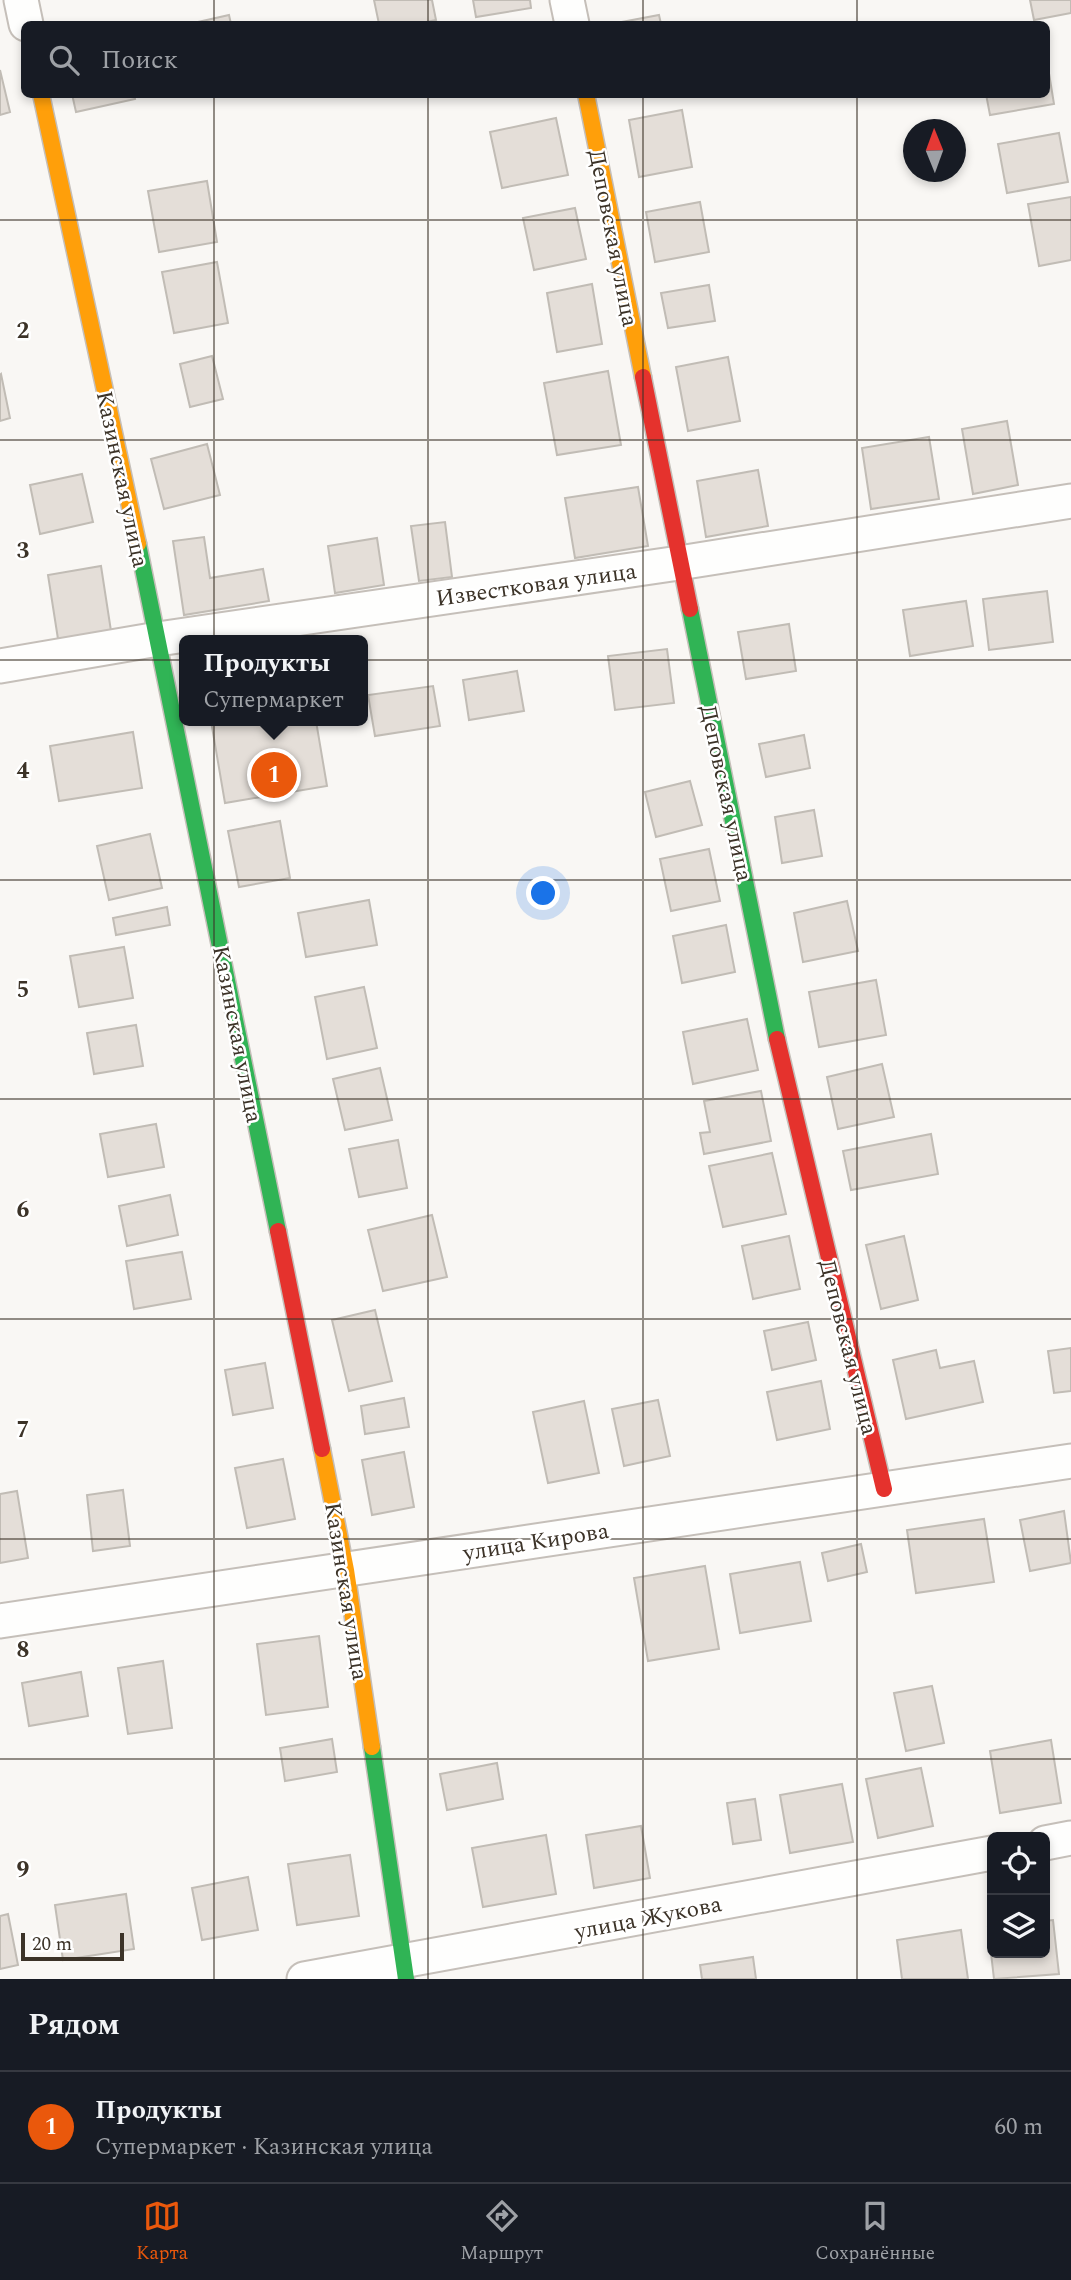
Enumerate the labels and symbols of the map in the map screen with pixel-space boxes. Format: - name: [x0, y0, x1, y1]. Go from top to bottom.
- north arrow: [903, 119, 966, 182]
- street label: Деповская улица: [578, 147, 647, 330]
- text: 2: [17, 314, 30, 349]
- street label: Казинская улица: [86, 388, 157, 571]
- text: 3: [17, 534, 30, 569]
- street label: Известковая улица: [434, 554, 639, 617]
- street label: Деповская улица: [690, 702, 761, 885]
- pin: 1: [251, 749, 297, 801]
- text: 4: [17, 754, 30, 789]
- your location: [526, 876, 560, 910]
- street label: Казинская улица: [202, 943, 271, 1126]
- text: 5: [17, 973, 29, 1008]
- text: 6: [17, 1193, 30, 1228]
- street label: Деповская улица: [809, 1256, 886, 1439]
- text: 7: [17, 1413, 29, 1448]
- street label: Казинская улица: [314, 1500, 377, 1683]
- street label: улица Кирова: [460, 1514, 612, 1571]
- text: 8: [17, 1633, 29, 1668]
- text: 9: [17, 1853, 30, 1888]
- street label: улица Жукова: [571, 1887, 725, 1950]
- scale bar: [21, 1930, 124, 1962]

